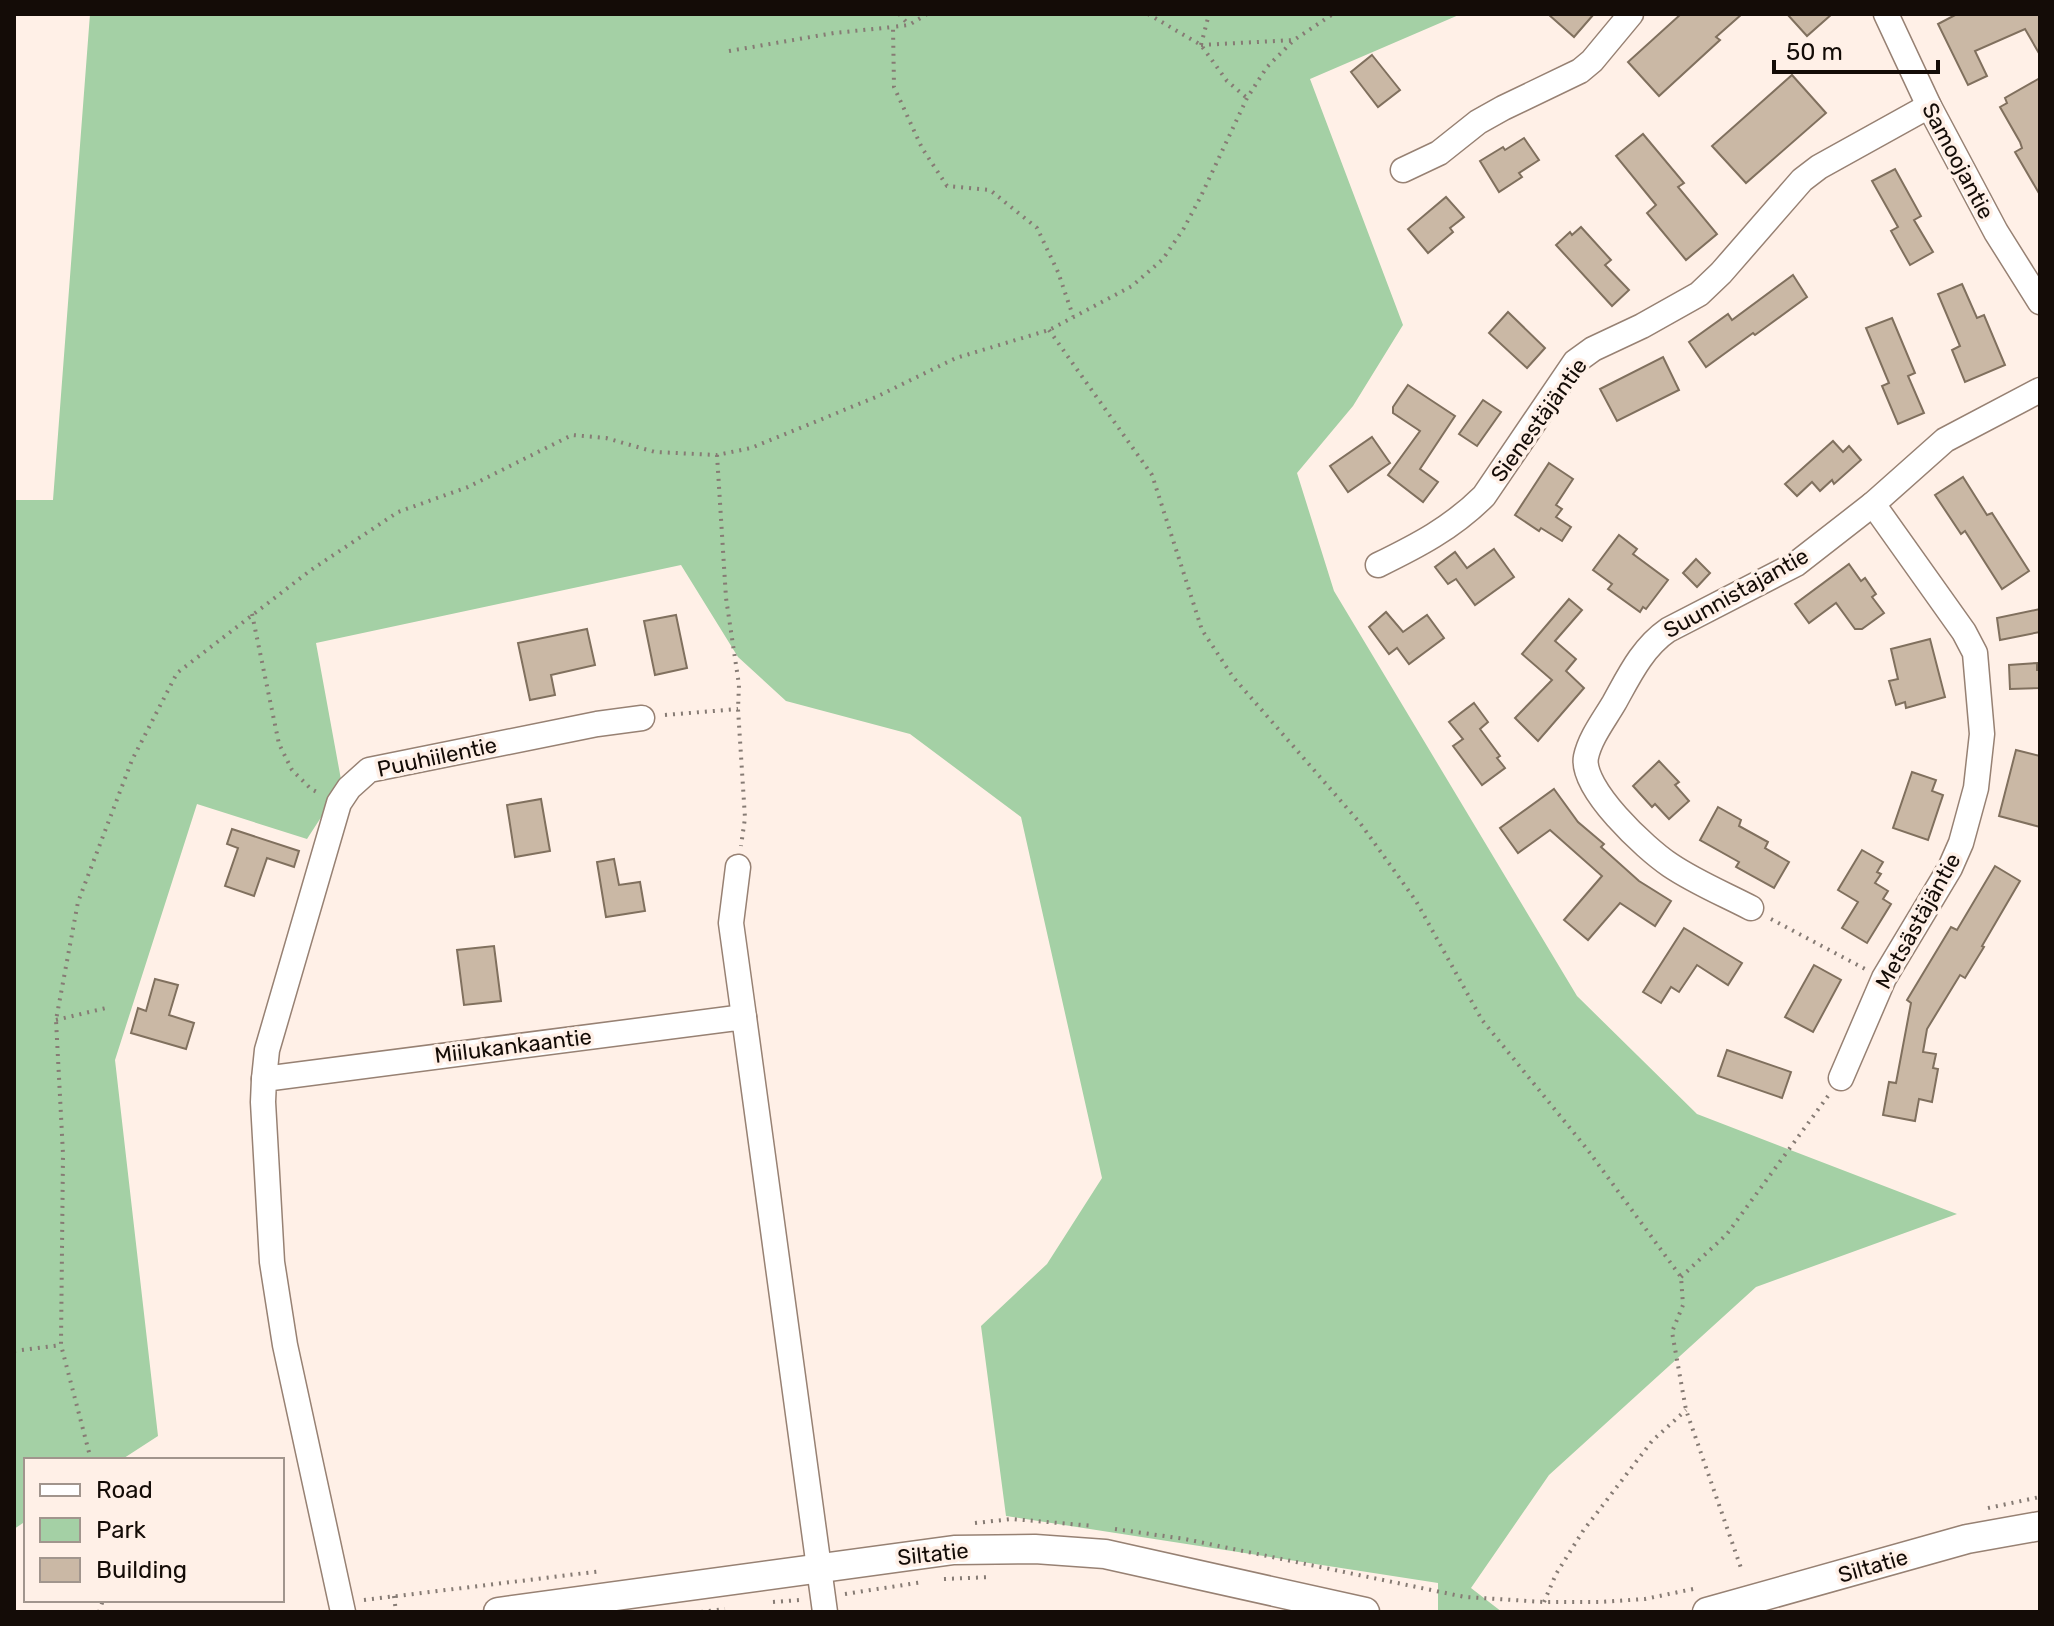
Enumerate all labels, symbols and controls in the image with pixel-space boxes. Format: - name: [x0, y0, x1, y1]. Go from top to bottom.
- scale bar: [1774, 24, 1938, 74]
- text: 50 m: [1786, 38, 1843, 66]
- street label: Samoojantie: [1916, 98, 2000, 224]
- street label: Sienestäjäntie: [1485, 353, 1593, 487]
- street label: Suunnistajantie: [1659, 542, 1813, 644]
- street label: Puuhiilentie: [375, 731, 499, 783]
- street label: Metsästäjäntie: [1870, 848, 1966, 994]
- street label: Miilukankaantie: [433, 1023, 593, 1069]
- legend: [24, 1458, 284, 1602]
- text: Road: [96, 1476, 153, 1504]
- text: Park: [96, 1516, 147, 1544]
- street label: Siltatie: [896, 1537, 970, 1571]
- street label: Siltatie: [1835, 1543, 1911, 1589]
- text: Building: [96, 1556, 187, 1584]

